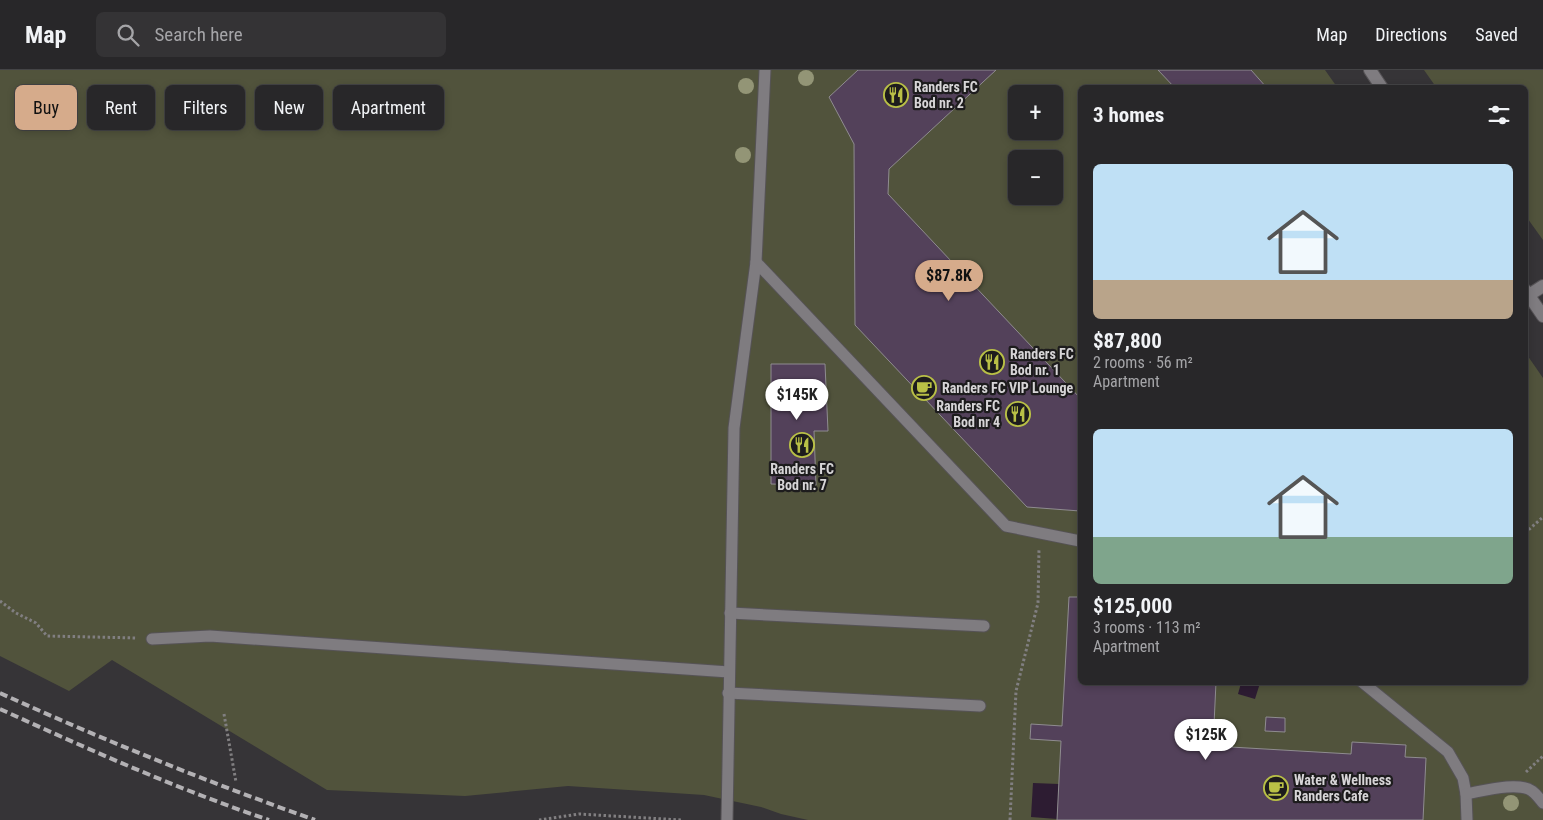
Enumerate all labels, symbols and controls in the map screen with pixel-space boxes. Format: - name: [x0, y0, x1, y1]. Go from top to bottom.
- search box: [96, 12, 446, 57]
- text: Map: [25, 21, 66, 49]
- icon: search: [114, 21, 142, 49]
- text: Search here: [154, 23, 243, 46]
- text: Map: [1316, 24, 1347, 45]
- text: Directions: [1375, 24, 1447, 45]
- text: Saved: [1475, 24, 1518, 45]
- place label: Randers FC Bod nr. 2: [914, 79, 978, 111]
- restaurant icon: Randers FC Bod nr. 2: [883, 82, 909, 108]
- chip: Buy: [15, 85, 77, 130]
- chip: Rent: [87, 85, 155, 130]
- chip: Filters: [165, 85, 245, 130]
- chip: New: [255, 85, 323, 130]
- chip: Apartment: [333, 85, 444, 130]
- map controls: [1008, 85, 1063, 205]
- button: +: [1008, 85, 1063, 140]
- icon: filters: [1485, 101, 1513, 129]
- text: 3 homes: [1093, 103, 1164, 127]
- button: −: [1008, 150, 1063, 205]
- icon: home: [1258, 197, 1348, 287]
- pin: $87.8K: [908, 260, 990, 302]
- text: $87.8K: [926, 266, 972, 285]
- text: $87,800: [1093, 329, 1162, 353]
- place label: Randers FC Bod nr. 1: [1010, 346, 1074, 378]
- restaurant icon: Randers FC Bod nr. 1: [979, 349, 1005, 375]
- text: 2 rooms · 56 m²: [1093, 353, 1193, 372]
- text: Apartment: [1093, 372, 1160, 391]
- cafe icon: Randers FC VIP Lounge: [911, 375, 937, 401]
- pin: $145K: [762, 378, 832, 421]
- place label: Randers FC VIP Lounge: [942, 380, 1073, 396]
- text: $145K: [776, 385, 818, 404]
- place label: Randers FC Bod nr 4: [936, 398, 1000, 430]
- restaurant icon: Randers FC Bod nr 4: [1005, 401, 1031, 427]
- restaurant icon: Randers FC Bod nr. 7: [789, 432, 815, 458]
- place label: Randers FC Bod nr. 7: [770, 461, 834, 493]
- icon: home: [1258, 462, 1348, 552]
- text: $125,000: [1093, 594, 1172, 618]
- text: 3 rooms · 113 m²: [1093, 618, 1201, 637]
- text: Apartment: [1093, 637, 1160, 656]
- pin: $125K: [1171, 718, 1241, 761]
- text: $125K: [1185, 725, 1227, 744]
- place label: Water & Wellness Randers Cafe: [1294, 772, 1391, 804]
- cafe icon: Water & Wellness Randers Cafe: [1263, 775, 1289, 801]

